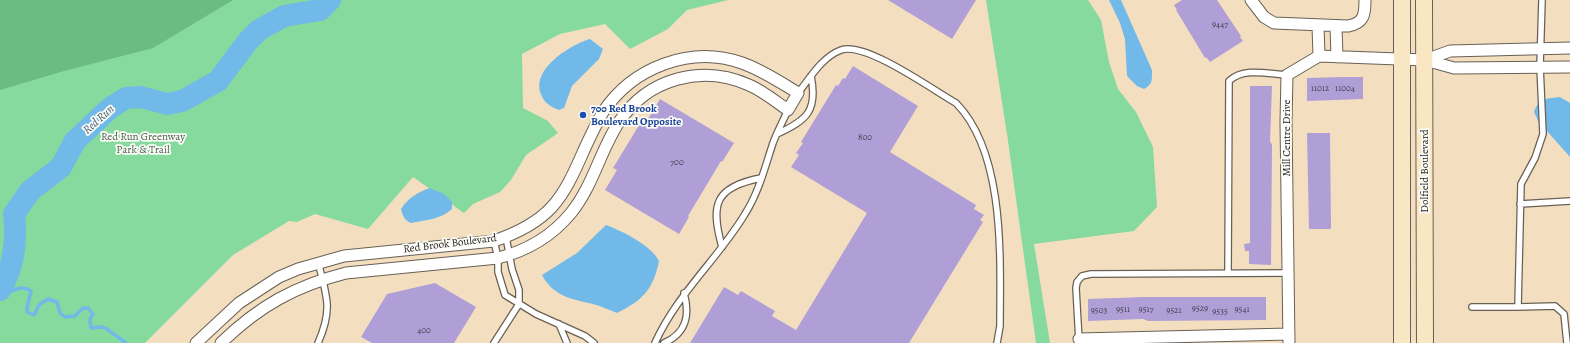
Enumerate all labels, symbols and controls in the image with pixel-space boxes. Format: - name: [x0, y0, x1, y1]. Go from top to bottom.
- house number: 9447: [1212, 20, 1228, 30]
- house number: 11012: [1311, 84, 1329, 94]
- house number: 11004: [1335, 84, 1355, 94]
- street label: Mill Centre Drive: [1280, 99, 1294, 177]
- water label: Red Run: [80, 102, 118, 138]
- place label: 700 Red Brook Boulevard Opposite: [591, 102, 681, 128]
- marker: 700 Red Brook Boulevard Opposite: [578, 110, 588, 120]
- street label: Dolfield Boulevard: [1418, 129, 1432, 213]
- park label: Red Run Greenway Park & Trail: [101, 130, 185, 156]
- house number: 800: [858, 133, 872, 143]
- house number: 700: [670, 158, 684, 168]
- street label: Red Brook Boulevard: [403, 232, 497, 256]
- house number: 9529: [1192, 304, 1208, 314]
- house number: 9511: [1116, 305, 1130, 315]
- house number: 9517: [1139, 305, 1153, 315]
- house number: 9541: [1234, 305, 1250, 315]
- house number: 9503: [1091, 306, 1107, 316]
- house number: 9521: [1166, 306, 1182, 316]
- house number: 9535: [1212, 307, 1228, 317]
- house number: 400: [417, 326, 431, 336]

